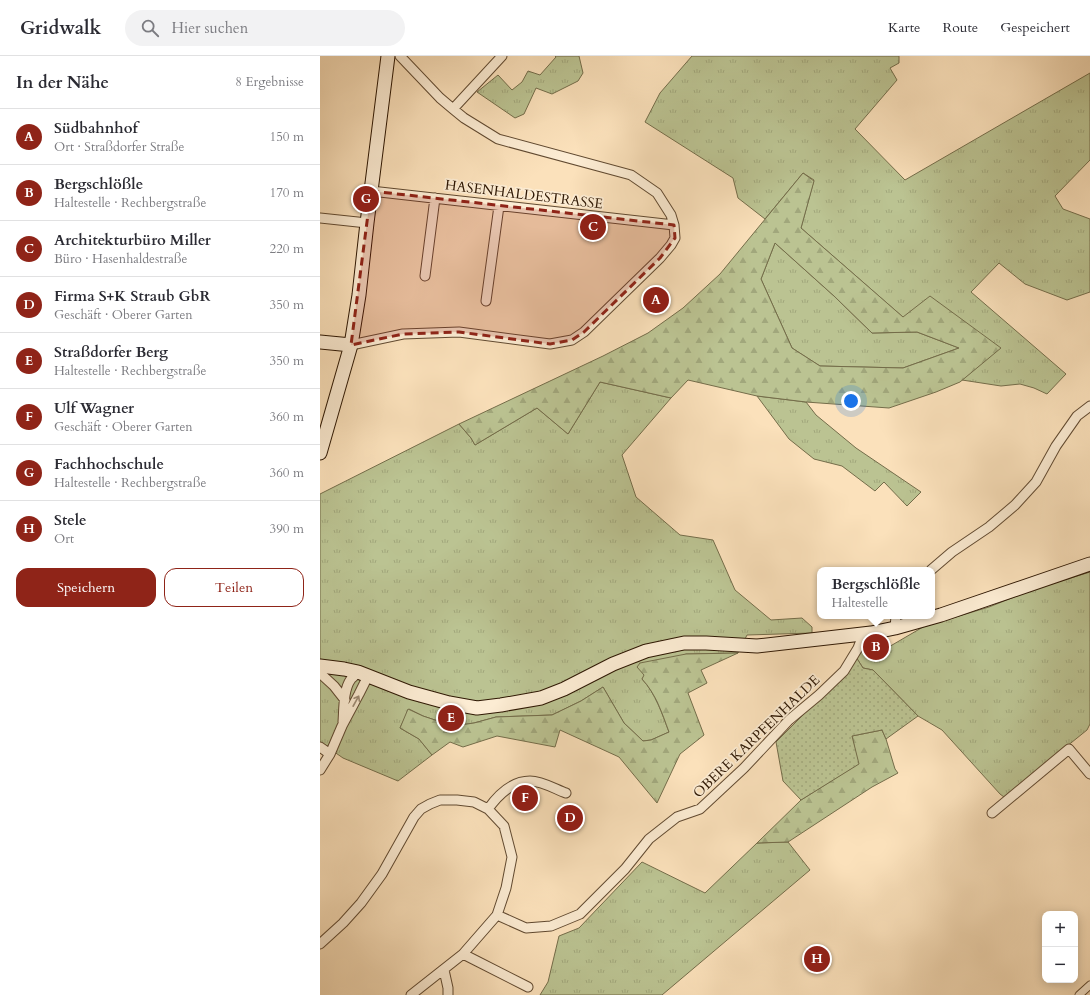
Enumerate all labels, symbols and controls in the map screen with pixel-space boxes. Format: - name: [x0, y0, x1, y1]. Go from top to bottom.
- search box: [125, 10, 405, 46]
- text: Gridwalk: [20, 15, 101, 41]
- icon: search: [139, 17, 161, 39]
- text: Hier suchen: [171, 18, 248, 38]
- text: Karte: [888, 18, 920, 37]
- text: Route: [942, 18, 978, 37]
- text: Gespeichert: [1000, 18, 1070, 37]
- text: In der Nähe: [16, 71, 109, 94]
- text: 8 Ergebnisse: [235, 73, 304, 91]
- text: Südbahnhof: [54, 118, 138, 138]
- text: A: [24, 128, 34, 146]
- text: 150 m: [270, 128, 304, 146]
- text: Ort · Straßdorfer Straße: [54, 138, 185, 156]
- text: Bergschlößle: [54, 174, 143, 194]
- street label: HASENHALDESTRASSE: [444, 175, 604, 214]
- text: B: [24, 184, 34, 202]
- text: 170 m: [270, 184, 304, 202]
- pin: G: [353, 184, 379, 214]
- text: Haltestelle · Rechbergstraße: [54, 194, 206, 212]
- pin: C: [580, 212, 606, 242]
- text: Architekturbüro Miller: [54, 230, 211, 250]
- text: C: [24, 240, 34, 258]
- text: 220 m: [270, 240, 304, 258]
- text: Büro · Hasenhaldestraße: [54, 250, 187, 268]
- pin: A: [643, 285, 669, 315]
- text: Firma S+K Straub GbR: [54, 286, 210, 306]
- text: D: [23, 296, 35, 314]
- text: 350 m: [270, 296, 304, 314]
- text: Geschäft · Oberer Garten: [54, 306, 193, 324]
- text: Straßdorfer Berg: [54, 342, 168, 362]
- text: E: [25, 352, 33, 370]
- text: 350 m: [270, 352, 304, 370]
- text: Haltestelle · Rechbergstraße: [54, 362, 206, 380]
- your location: [841, 391, 861, 411]
- text: Ulf Wagner: [54, 398, 134, 418]
- text: F: [25, 408, 33, 426]
- text: 360 m: [270, 408, 304, 426]
- text: Geschäft · Oberer Garten: [54, 418, 193, 436]
- text: Fachhochschule: [54, 454, 164, 474]
- text: G: [24, 464, 34, 482]
- text: 360 m: [270, 464, 304, 482]
- text: Haltestelle · Rechbergstraße: [54, 474, 206, 492]
- text: Stele: [54, 510, 86, 530]
- text: H: [23, 520, 35, 538]
- text: 390 m: [270, 520, 304, 538]
- text: Ort: [54, 530, 74, 548]
- popup: [817, 567, 935, 619]
- button: Speichern: [16, 568, 156, 607]
- button: Teilen: [164, 568, 304, 607]
- text: Bergschlößle: [831, 574, 921, 594]
- text: Haltestelle: [831, 594, 888, 612]
- pin: B: [863, 632, 889, 662]
- street label: OBERE KARPFENHALDE: [689, 670, 824, 802]
- one-way arrow: [352, 695, 360, 707]
- pin: E: [438, 703, 464, 733]
- pin: F: [512, 783, 538, 813]
- pin: D: [557, 803, 583, 833]
- map controls: [1042, 911, 1078, 983]
- button: +: [1042, 911, 1078, 947]
- pin: H: [804, 944, 830, 974]
- button: −: [1042, 947, 1078, 983]

